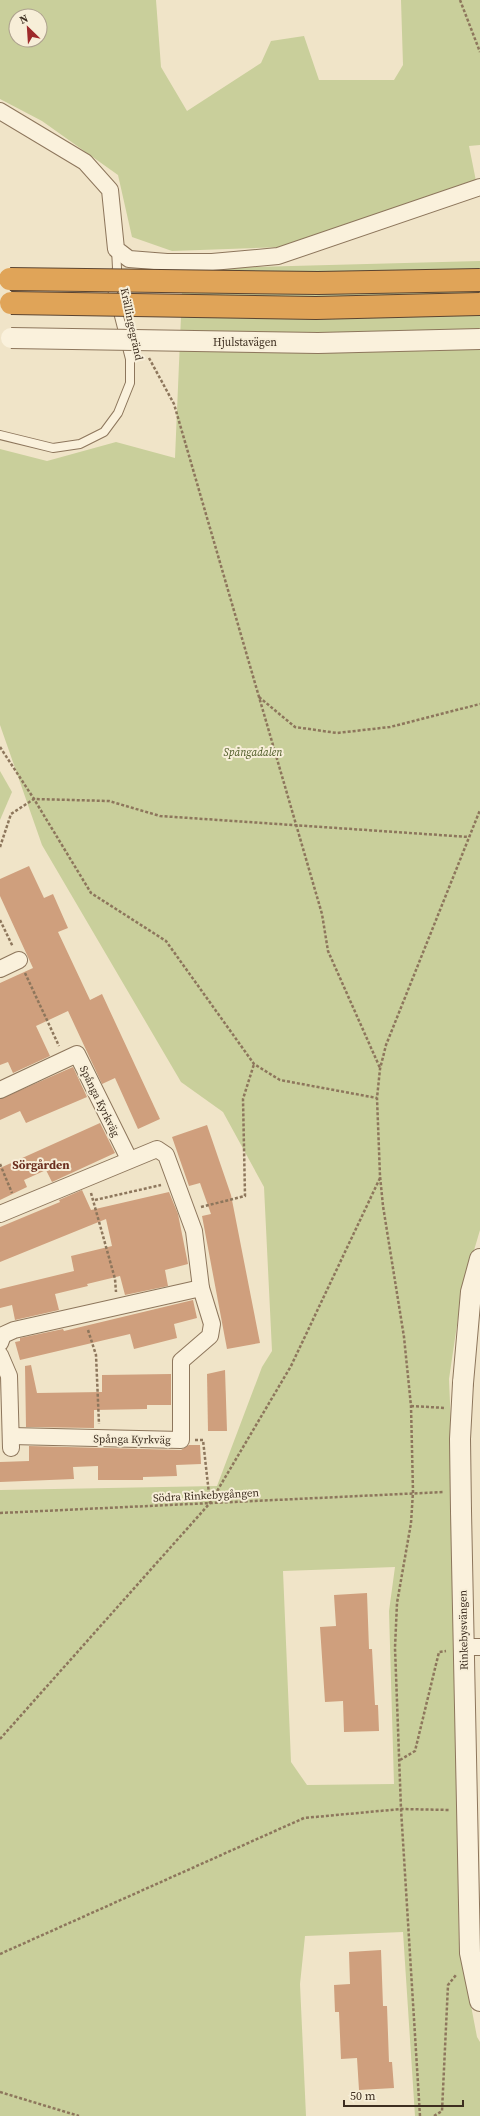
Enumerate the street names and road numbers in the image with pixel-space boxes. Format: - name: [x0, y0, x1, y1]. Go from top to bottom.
- street label: Krällingegränd: [116, 286, 147, 363]
- street label: Hjulstavägen: [213, 335, 277, 350]
- street label: Spånga Kyrkväg: [76, 1063, 123, 1140]
- street label: Spånga Kyrkväg: [93, 1431, 171, 1448]
- street label: Södra Rinkebygången: [153, 1485, 260, 1506]
- street label: Rinkebysvängen: [455, 1589, 472, 1670]

